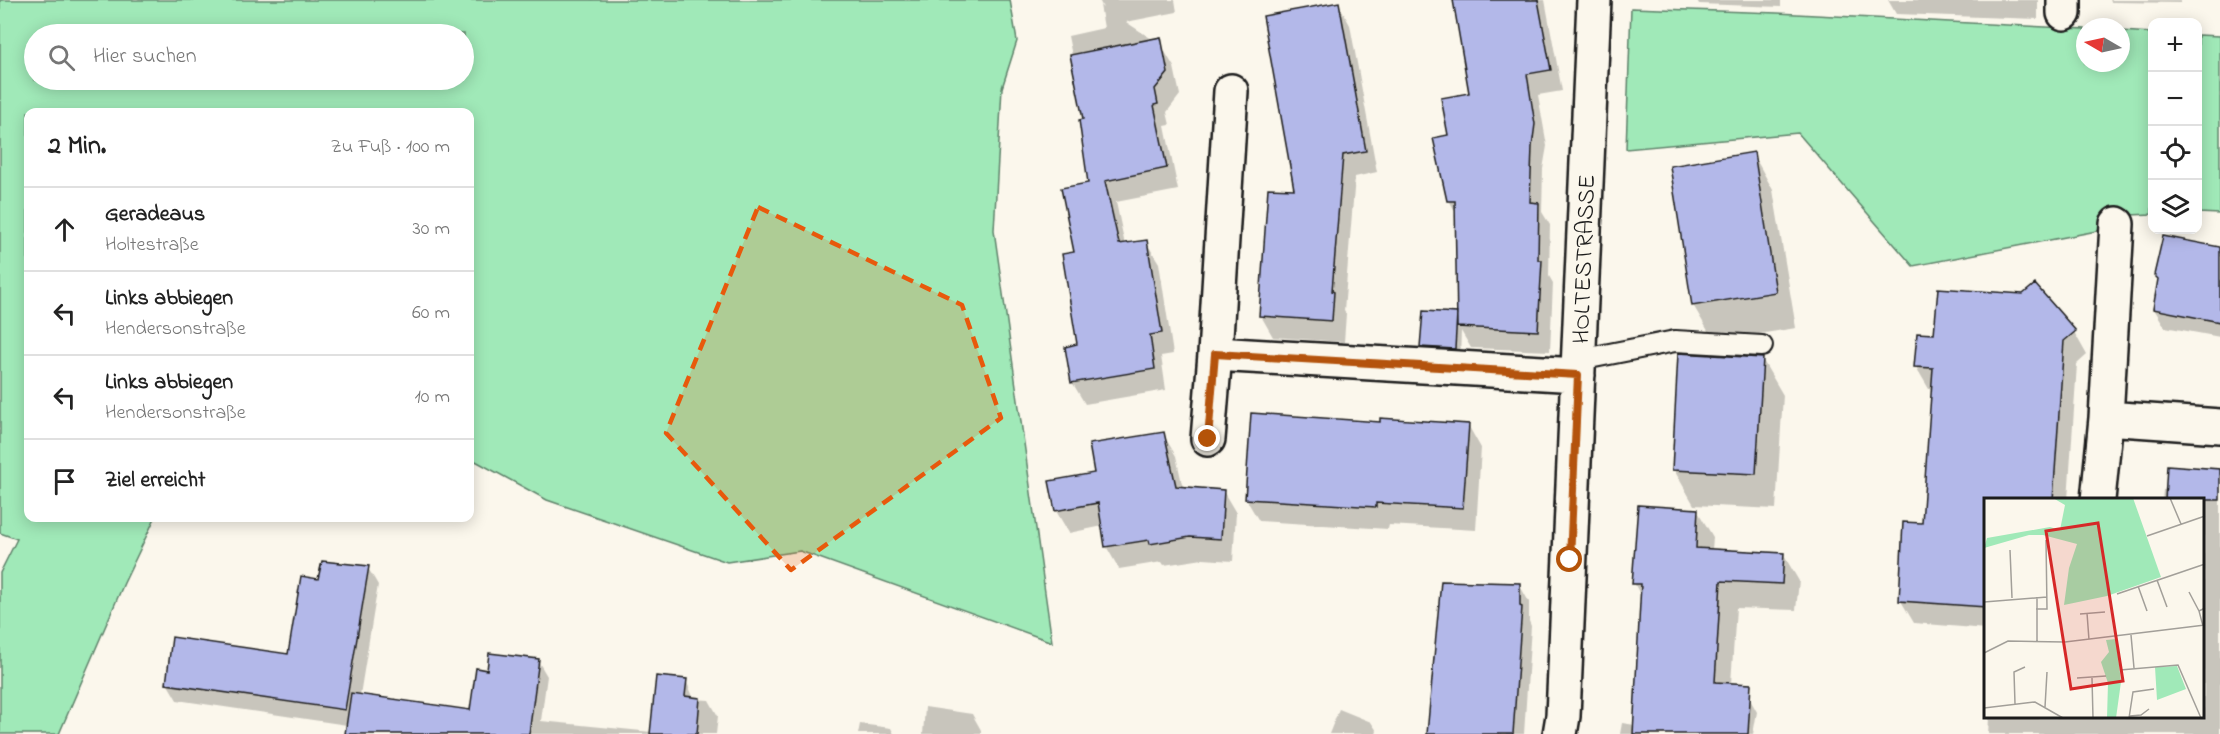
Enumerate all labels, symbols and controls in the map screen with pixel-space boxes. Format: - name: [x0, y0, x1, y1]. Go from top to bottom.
- north arrow: [2076, 18, 2130, 72]
- map controls: [2148, 18, 2202, 234]
- button: +: [2148, 18, 2202, 72]
- search box: [24, 24, 474, 90]
- icon: search: [45, 41, 78, 74]
- text: Hier suchen: [93, 41, 197, 73]
- button: −: [2148, 72, 2202, 126]
- button: locate: [2148, 126, 2202, 180]
- text: 2 Min.: [48, 128, 106, 166]
- text: Zu Fuß · 100 m: [330, 133, 450, 162]
- street label: HOLTESTRASSE: [1565, 174, 1606, 344]
- button: layers: [2148, 180, 2202, 234]
- text: Geradeaus: [105, 199, 205, 231]
- icon: ahead: [48, 213, 81, 246]
- text: 30 m: [413, 215, 450, 244]
- text: Holtestraße: [105, 231, 199, 260]
- text: Links abbiegen: [105, 283, 233, 315]
- icon: left: [48, 297, 81, 330]
- text: 60 m: [412, 299, 450, 328]
- text: Hendersonstraße: [105, 315, 246, 344]
- text: Links abbiegen: [105, 367, 233, 399]
- icon: left: [48, 381, 81, 414]
- text: 10 m: [414, 383, 450, 412]
- text: Hendersonstraße: [105, 399, 246, 428]
- route end: [1194, 425, 1220, 451]
- icon: arrive: [48, 465, 81, 498]
- text: Ziel erreicht: [105, 465, 205, 497]
- inset map: [1984, 498, 2205, 719]
- route start: [1556, 546, 1582, 572]

